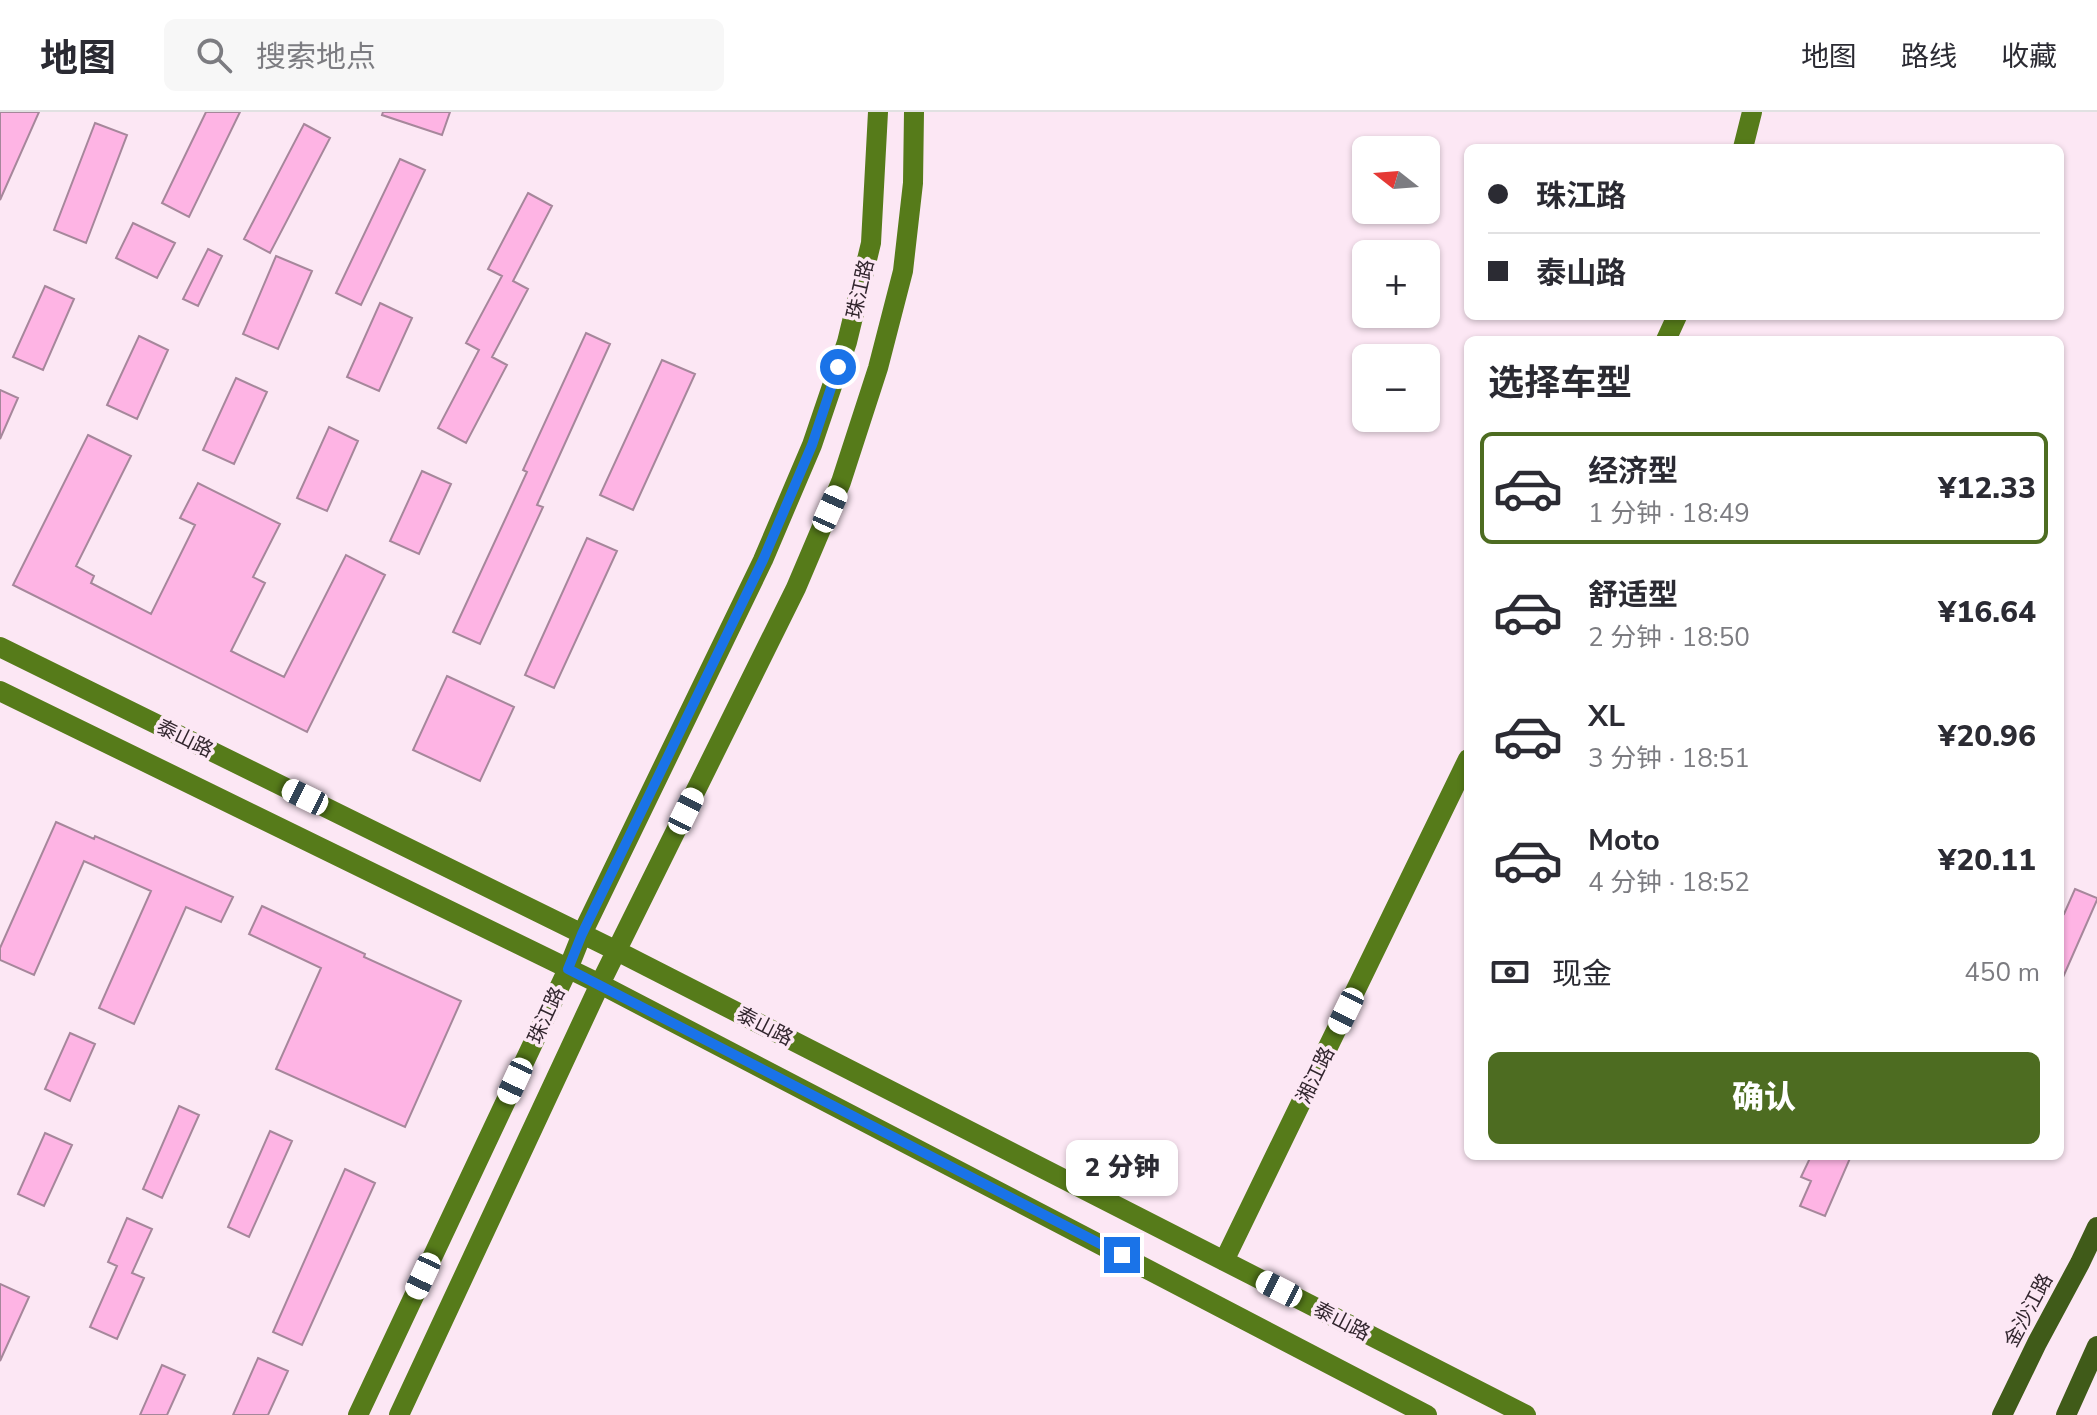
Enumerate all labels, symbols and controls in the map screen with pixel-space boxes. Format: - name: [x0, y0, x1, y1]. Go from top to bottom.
- search box: [164, 19, 724, 91]
- text: 地图: [40, 33, 116, 84]
- icon: search: [192, 33, 236, 77]
- text: 搜索地点: [256, 37, 376, 78]
- text: 地图: [1801, 38, 1857, 76]
- text: 路线: [1901, 38, 1957, 76]
- text: 收藏: [2001, 38, 2057, 76]
- north arrow: [1352, 136, 1440, 224]
- map controls: [1352, 136, 1440, 432]
- text: 珠江路: [1536, 176, 1626, 217]
- button: +: [1352, 240, 1440, 328]
- text: 泰山路: [1536, 253, 1626, 294]
- street label: 珠江路: [841, 257, 880, 321]
- button: −: [1352, 344, 1440, 432]
- route start: [820, 349, 856, 385]
- text: 选择车型: [1488, 359, 1632, 408]
- text: 经济型: [1588, 451, 1678, 492]
- icon: car: [1492, 452, 1564, 524]
- text: ¥12.33: [1938, 468, 2036, 509]
- car: [809, 482, 851, 536]
- text: 1 分钟 · 18:49: [1588, 496, 1750, 531]
- text: 舒适型: [1588, 575, 1678, 616]
- icon: car: [1492, 576, 1564, 648]
- text: ¥16.64: [1938, 592, 2036, 633]
- text: 2 分钟 · 18:50: [1588, 620, 1750, 655]
- text: XL: [1588, 696, 1625, 737]
- icon: car: [1492, 700, 1564, 772]
- street label: 泰山路: [152, 713, 218, 764]
- text: ¥20.96: [1938, 716, 2036, 757]
- text: 3 分钟 · 18:51: [1588, 741, 1750, 776]
- car: [278, 776, 332, 818]
- car: [665, 784, 707, 838]
- text: Moto: [1588, 820, 1660, 861]
- icon: car: [1492, 824, 1564, 896]
- text: ¥20.11: [1938, 840, 2036, 881]
- text: 4 分钟 · 18:52: [1588, 865, 1750, 900]
- icon: cash: [1488, 950, 1532, 994]
- text: 现金: [1552, 954, 1612, 995]
- text: 450 m: [1964, 955, 2040, 990]
- street label: 珠江路: [522, 982, 571, 1048]
- car: [1325, 984, 1367, 1038]
- street label: 泰山路: [732, 1001, 798, 1052]
- street label: 湘江路: [1290, 1042, 1341, 1108]
- button: 确认: [1488, 1052, 2040, 1144]
- car: [494, 1054, 536, 1108]
- callout: 2 分钟: [1066, 1139, 1178, 1195]
- text: 2 分钟: [1085, 1150, 1159, 1185]
- route end: [1104, 1237, 1140, 1273]
- car: [402, 1249, 444, 1303]
- car: [1252, 1267, 1306, 1311]
- street label: 金沙江路: [1998, 1269, 2059, 1352]
- street label: 泰山路: [1309, 1296, 1375, 1347]

